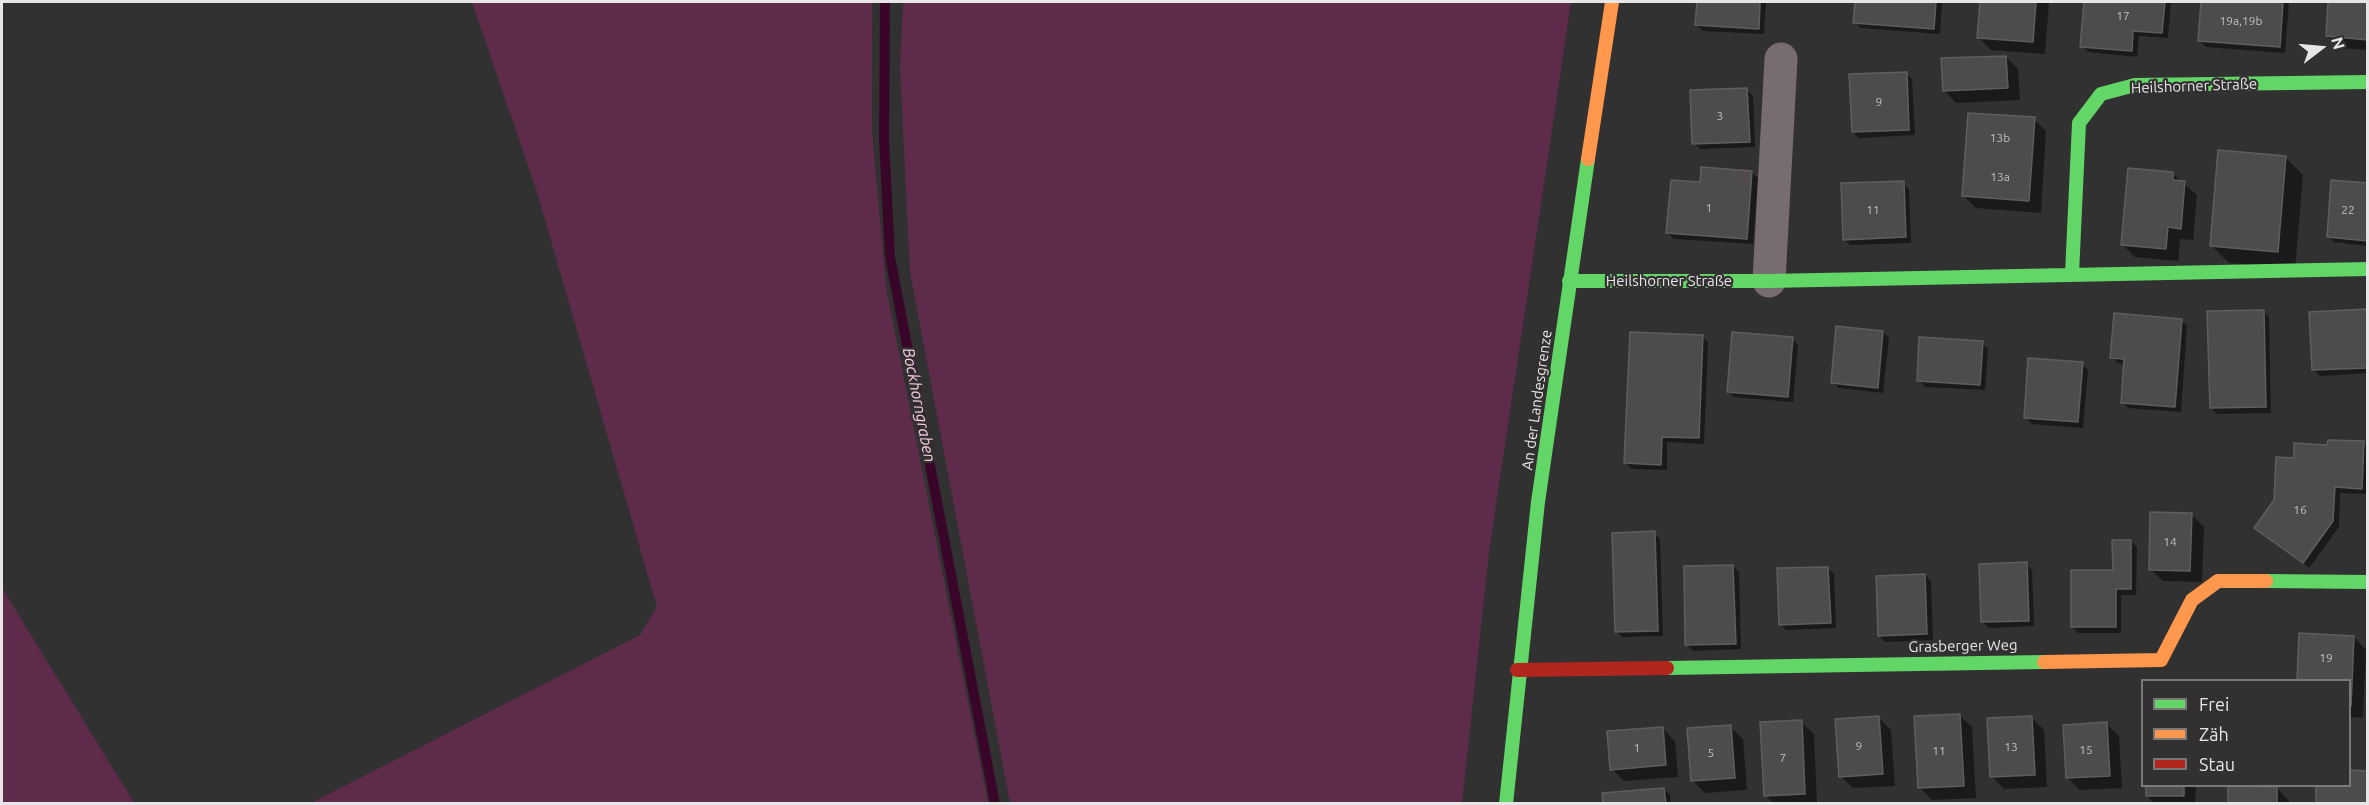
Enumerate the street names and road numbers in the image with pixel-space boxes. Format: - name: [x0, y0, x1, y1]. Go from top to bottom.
- street label: Heilshorner Straße: [2131, 75, 2257, 97]
- street label: Heilshorner Straße: [1606, 272, 1732, 290]
- street label: An der Landesgrenze: [1518, 329, 1556, 471]
- street label: Grasberger Weg: [1908, 636, 2018, 656]

